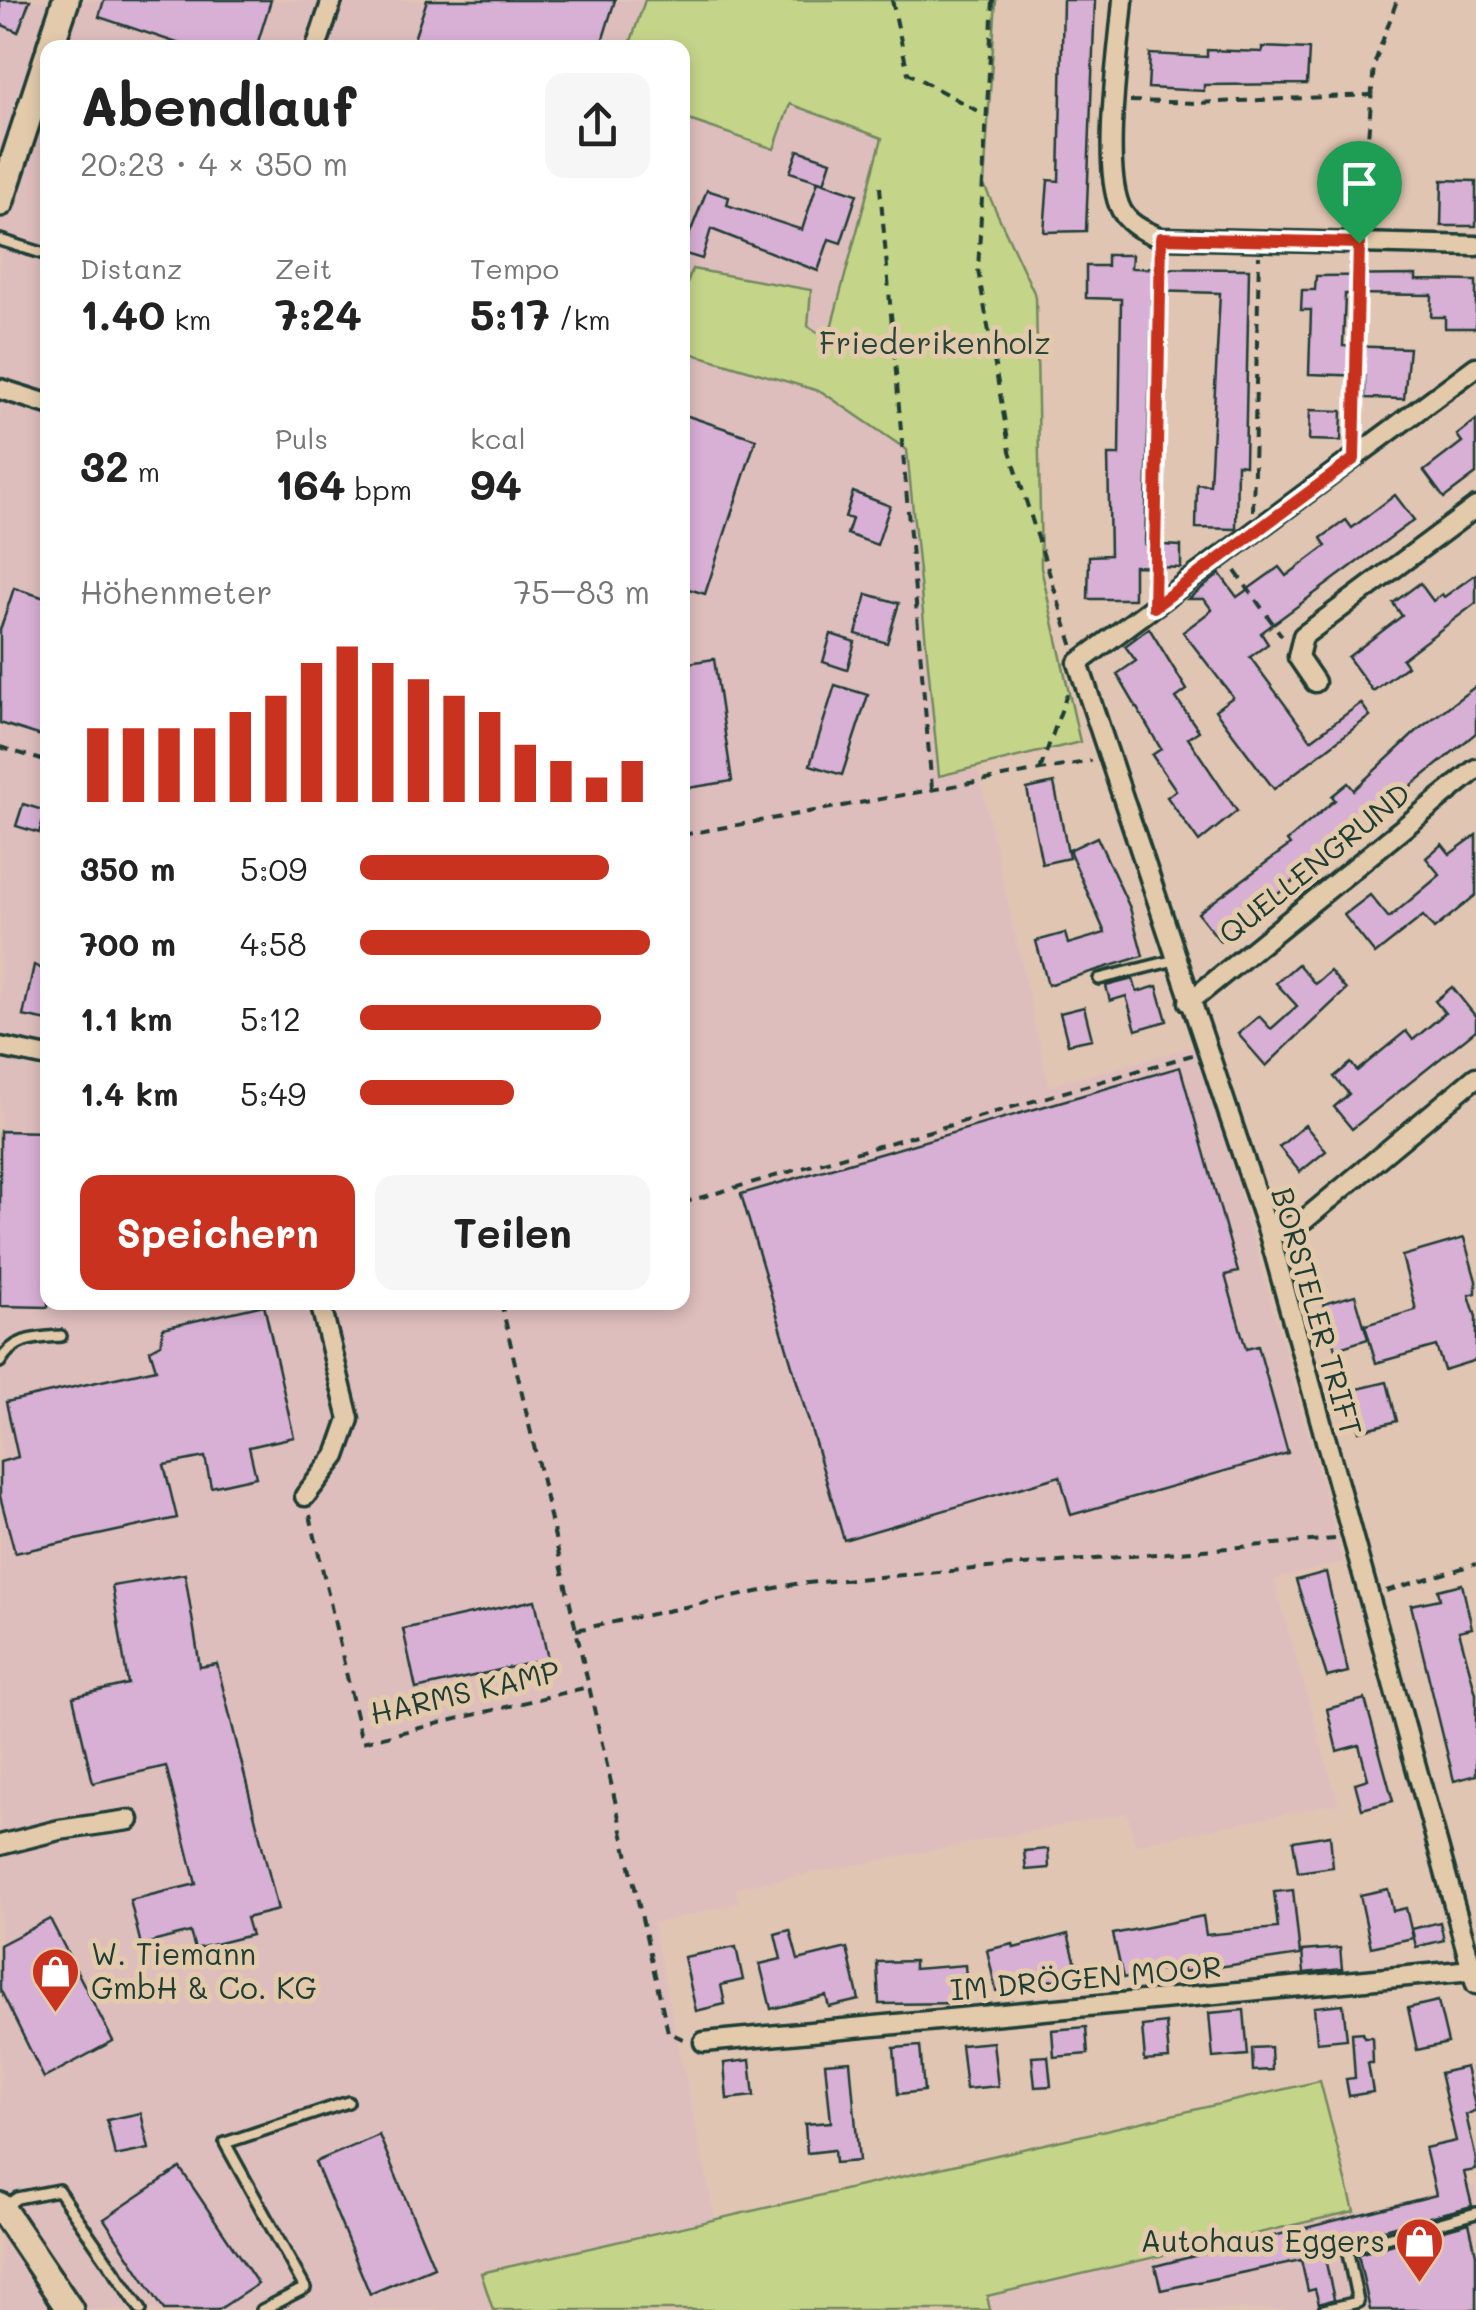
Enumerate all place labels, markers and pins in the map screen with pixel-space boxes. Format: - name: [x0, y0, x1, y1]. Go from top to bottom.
- pin: [1317, 141, 1402, 244]
- place label: W. Tiemann GmbH & Co. KG: [91, 1933, 317, 2007]
- shop icon: W. Tiemann GmbH & Co. KG: [30, 1946, 82, 2014]
- shop icon: Autohaus Eggers: [1394, 2216, 1446, 2284]
- place label: Autohaus Eggers: [1140, 2220, 1385, 2260]

